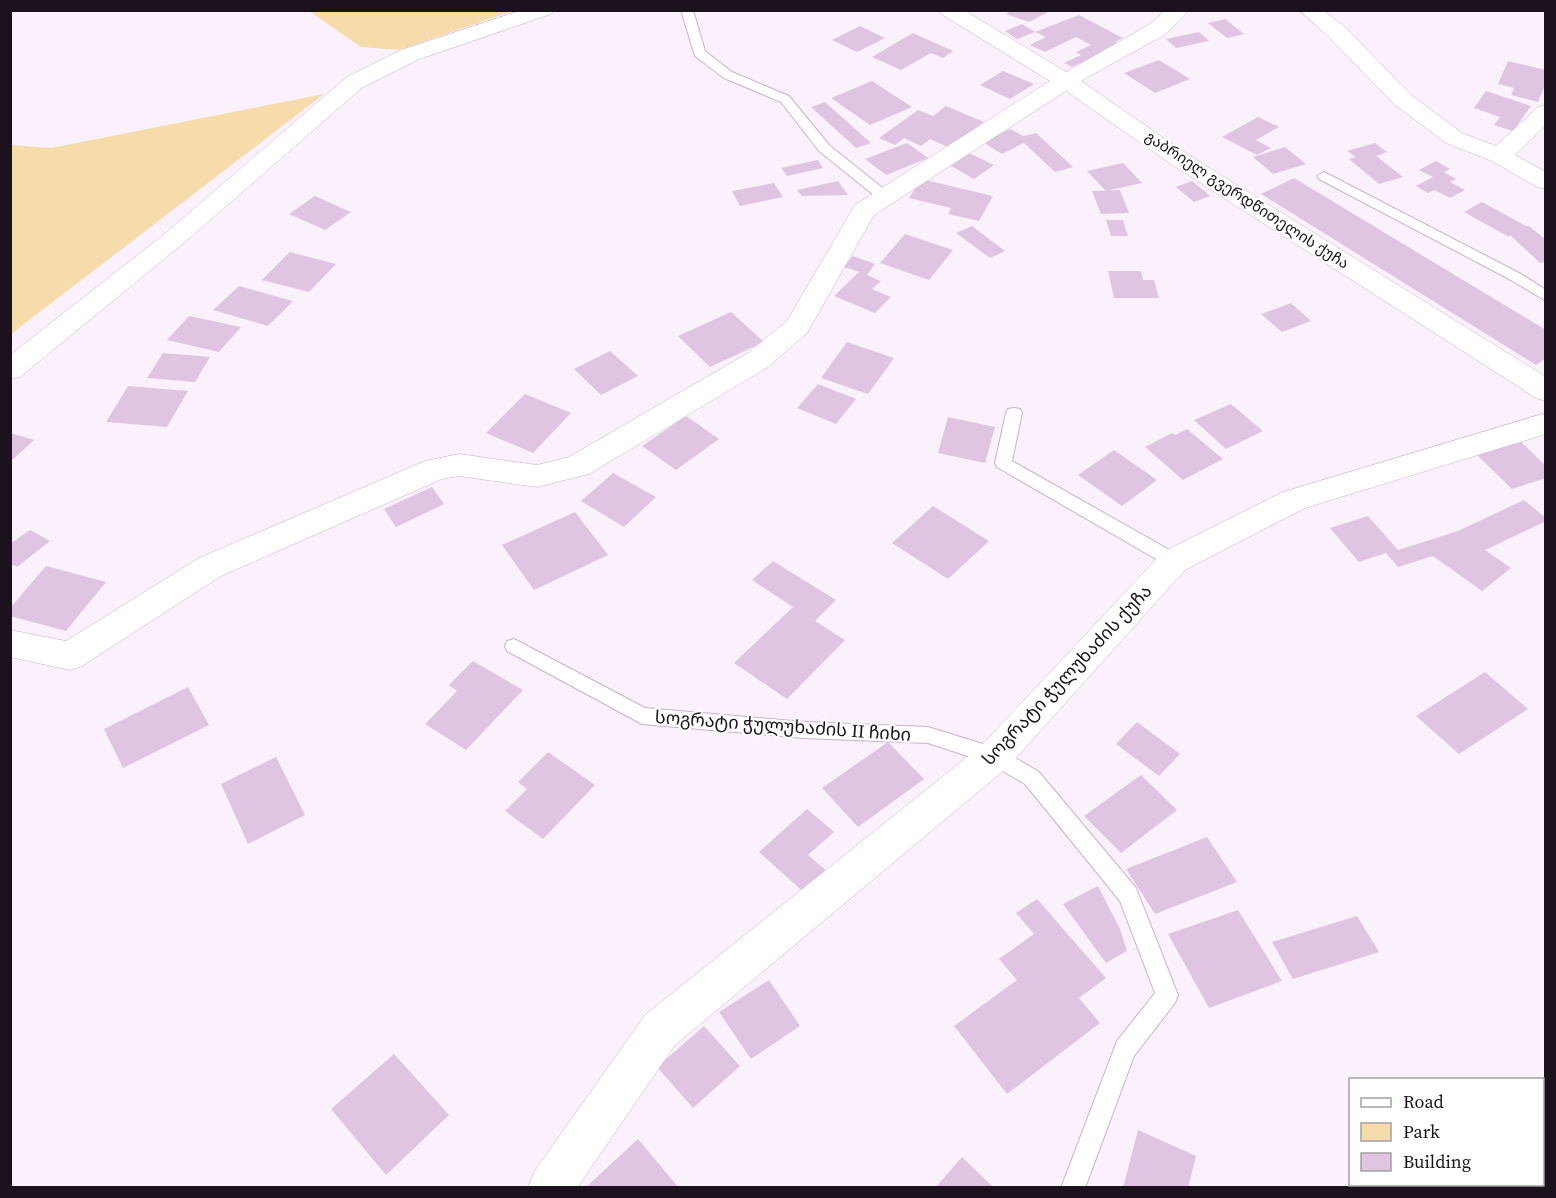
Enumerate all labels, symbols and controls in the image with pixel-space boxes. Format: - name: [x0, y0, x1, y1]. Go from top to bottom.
- street label: გაბრიელ გვერდწითელის ქუჩა: [1141, 126, 1353, 274]
- street label: სოგრატი ჭულუხაძის ქუჩა: [976, 579, 1157, 771]
- street label: სოგრატი ჭულუხაძის II ჩიხი: [654, 704, 912, 747]
- legend: [1349, 1078, 1544, 1186]
- text: Road: [1403, 1089, 1444, 1114]
- text: Park: [1403, 1119, 1440, 1144]
- text: Building: [1403, 1149, 1471, 1174]

